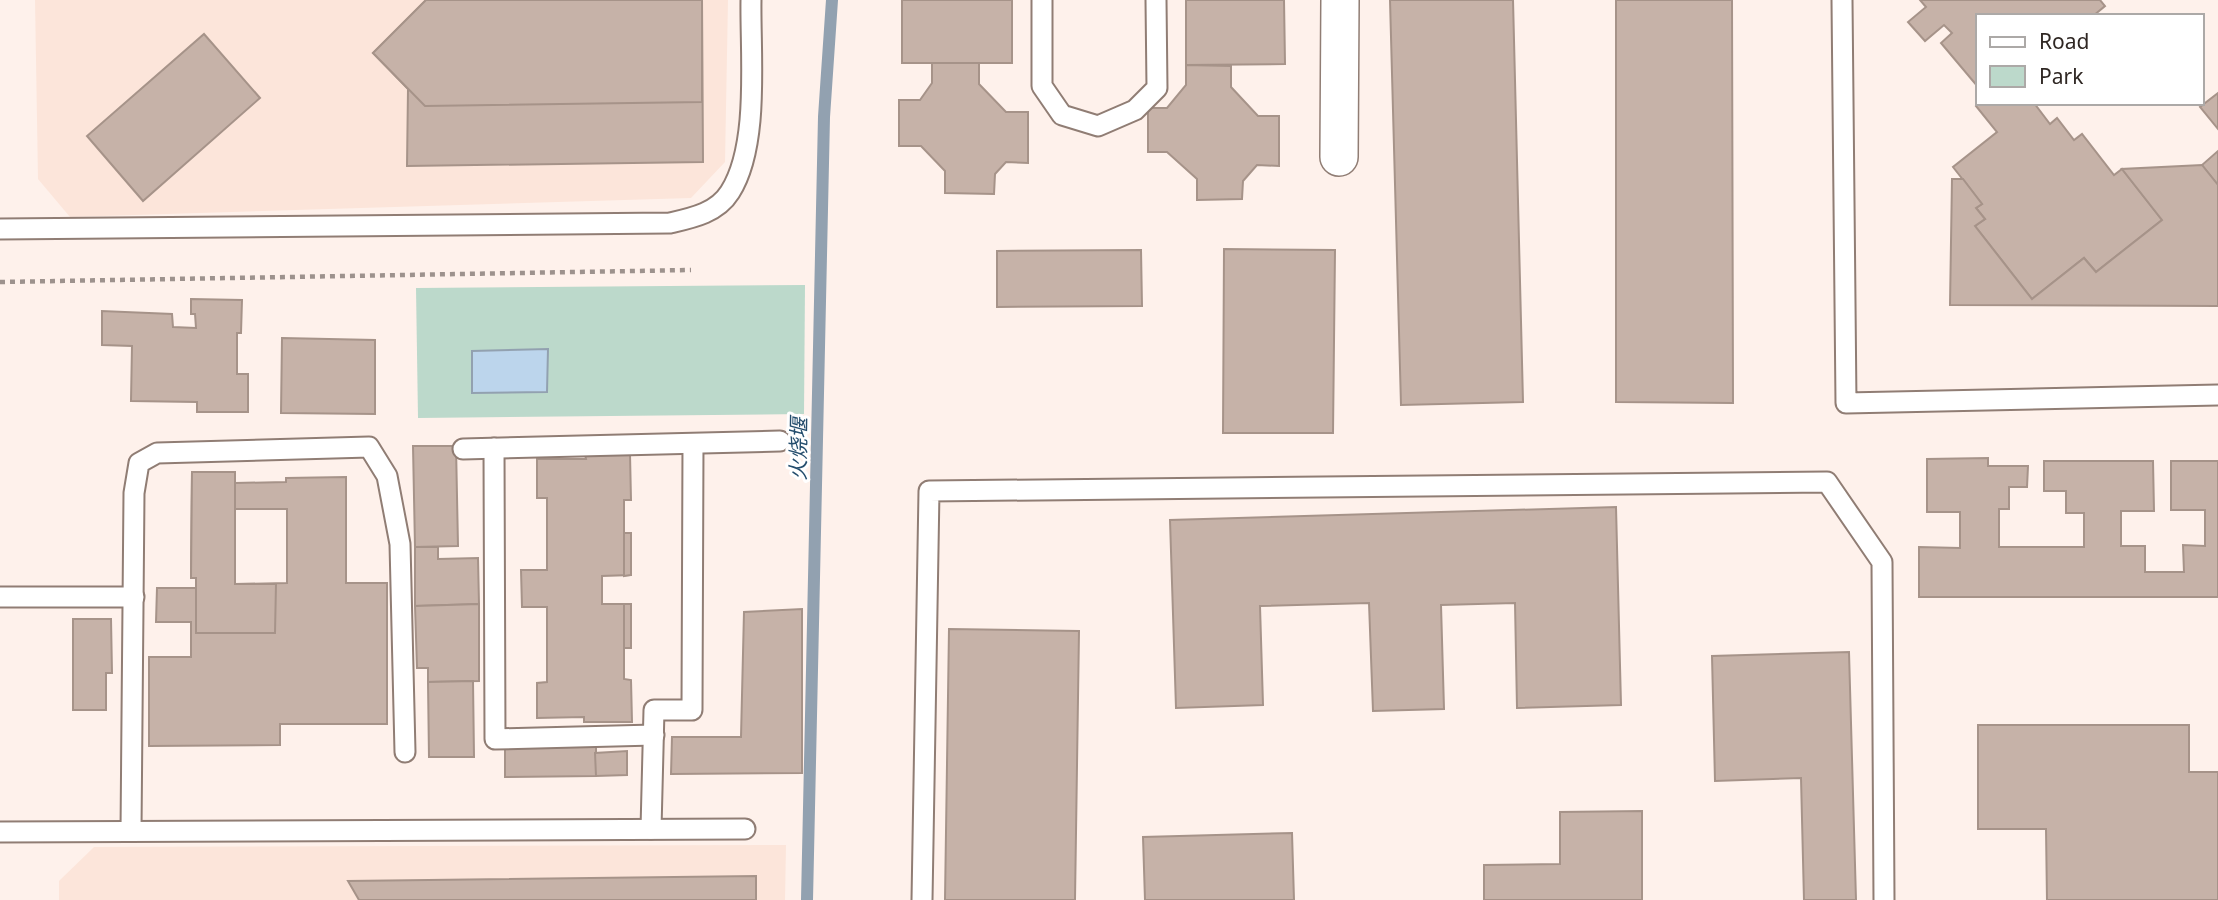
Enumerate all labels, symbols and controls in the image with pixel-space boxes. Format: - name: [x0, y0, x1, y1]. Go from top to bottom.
- legend: [1976, 14, 2204, 105]
- text: Road: [2039, 27, 2089, 55]
- text: Park: [2039, 62, 2084, 90]
- water label: 火烧堰: [783, 414, 813, 481]

